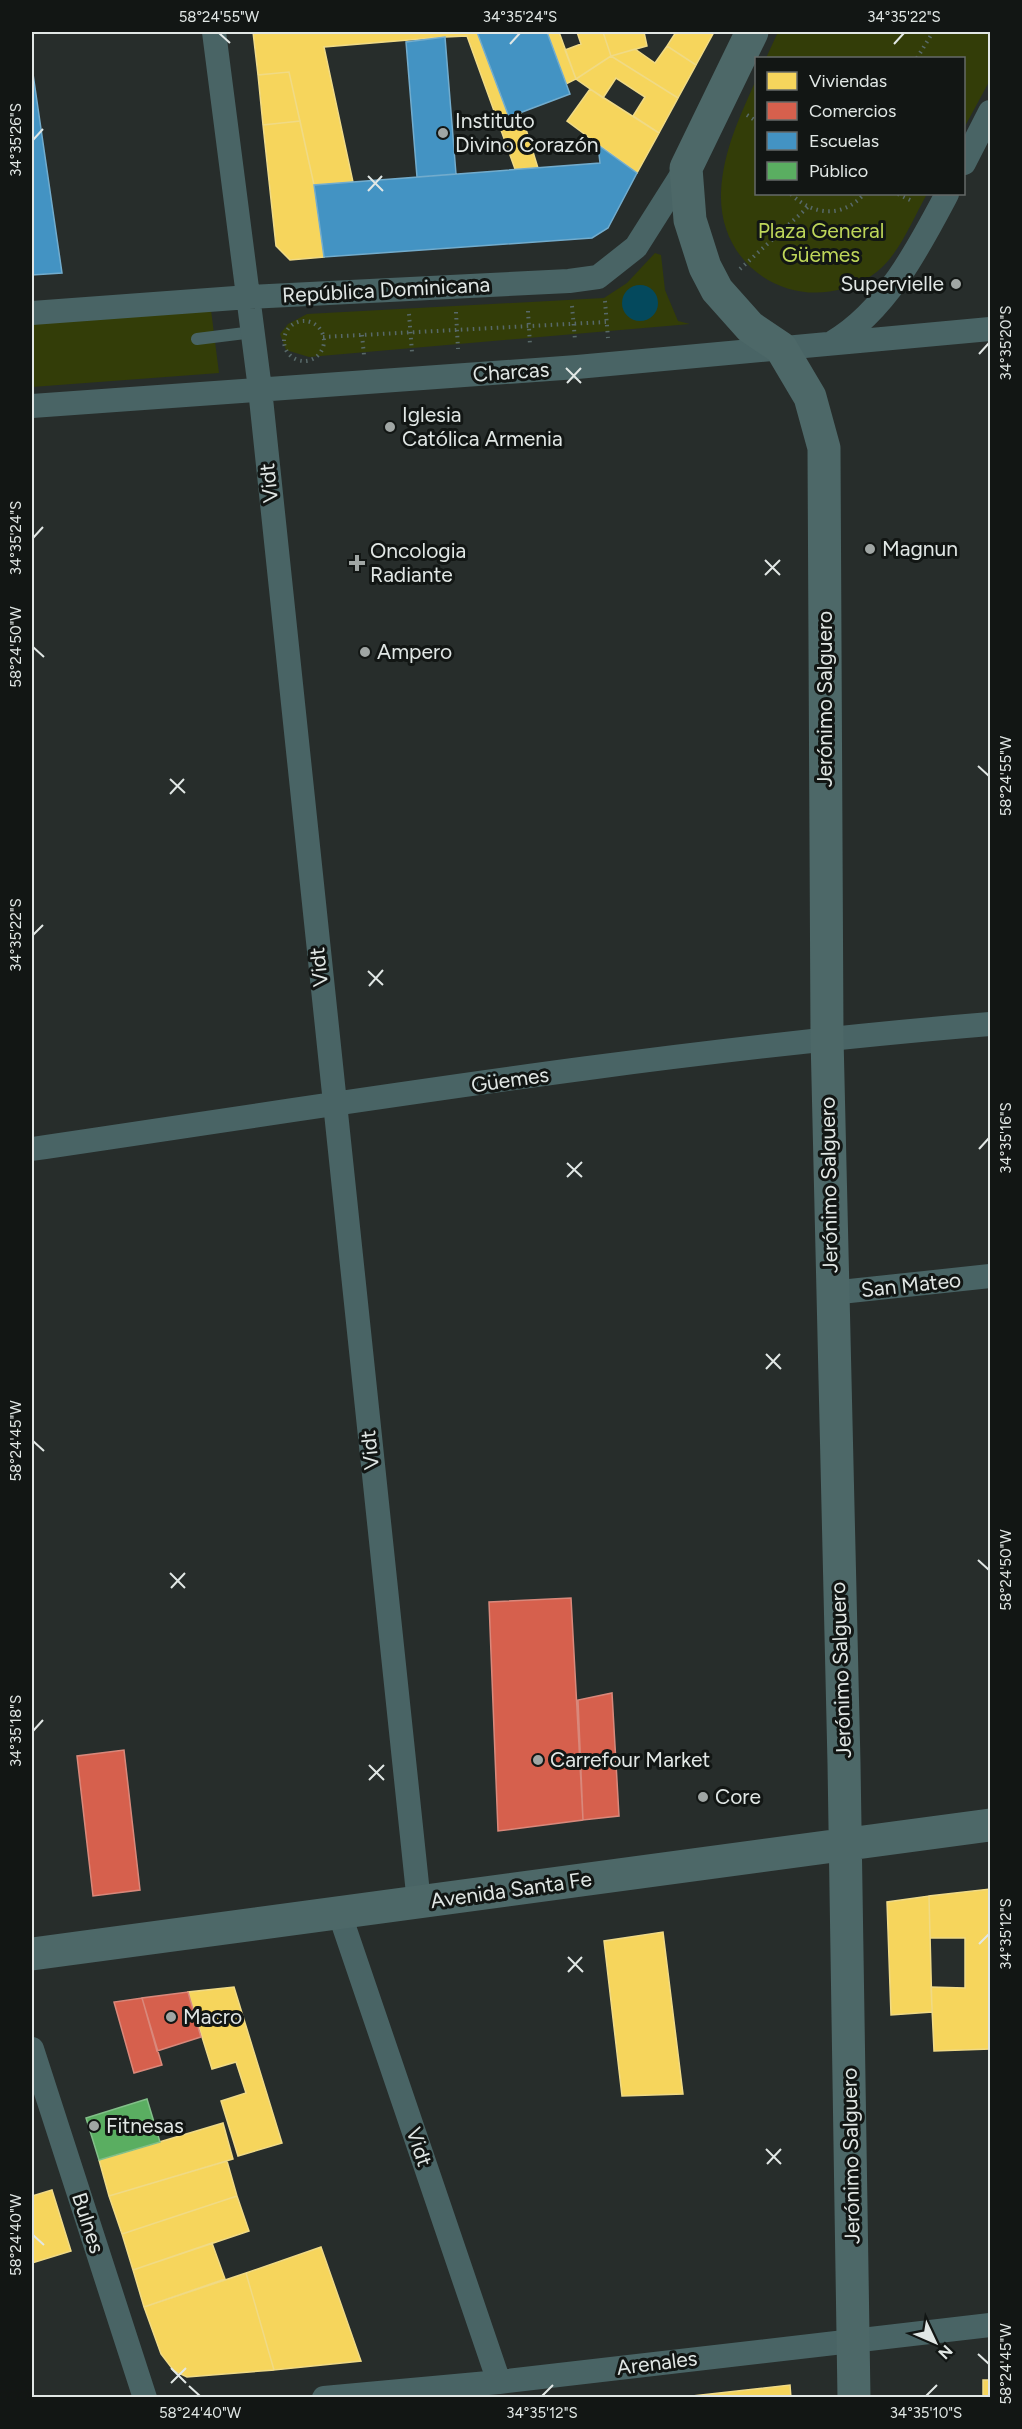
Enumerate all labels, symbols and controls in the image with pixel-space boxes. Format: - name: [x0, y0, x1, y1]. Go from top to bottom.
- text: 58°24'55"W: [179, 8, 260, 26]
- text: 34°35'24"S: [483, 8, 557, 26]
- text: 34°35'22"S: [867, 8, 941, 26]
- legend: [755, 57, 965, 195]
- text: Viviendas: [809, 70, 887, 92]
- text: Comercios: [809, 100, 896, 122]
- text: 34°35'26"S: [7, 103, 25, 177]
- place label: Instituto Divino Corazón: [455, 108, 599, 157]
- marker: Instituto Divino Corazón: [436, 126, 450, 140]
- text: Escuelas: [809, 130, 879, 152]
- text: Público: [809, 160, 868, 182]
- park label: Plaza General Güemes: [758, 218, 884, 267]
- place label: Supervielle: [840, 271, 944, 296]
- street label: República Dominicana: [281, 272, 491, 307]
- marker: Supervielle: [949, 277, 963, 291]
- text: 34°35'20"S: [997, 306, 1015, 380]
- street label: Charcas: [472, 356, 550, 387]
- place label: Iglesia Católica Armenia: [402, 402, 563, 451]
- marker: Iglesia Católica Armenia: [383, 420, 397, 434]
- street label: Vidt: [254, 462, 283, 504]
- text: 34°35'24"S: [7, 501, 25, 575]
- place label: Magnun: [882, 536, 958, 561]
- place label: Oncologia Radiante: [370, 538, 466, 587]
- marker: Magnun: [863, 542, 877, 556]
- marker: Oncologia Radiante: [348, 554, 366, 572]
- text: 58°24'50"W: [7, 606, 25, 688]
- street label: Jerónimo Salguero: [812, 611, 837, 787]
- place label: Ampero: [377, 639, 452, 664]
- marker: Ampero: [358, 645, 372, 659]
- text: 58°24'55"W: [997, 735, 1015, 816]
- text: 34°35'22"S: [7, 898, 25, 972]
- street label: Vidt: [304, 946, 333, 988]
- street label: Güemes: [469, 1062, 550, 1097]
- street label: Jerónimo Salguero: [814, 1097, 843, 1273]
- text: 34°35'16"S: [997, 1102, 1015, 1174]
- street label: San Mateo: [860, 1267, 962, 1302]
- text: 58°24'45"W: [7, 1400, 25, 1482]
- street label: Vidt: [355, 1429, 384, 1471]
- text: 58°24'50"W: [997, 1529, 1015, 1611]
- street label: Jerónimo Salguero: [825, 1581, 856, 1759]
- text: 34°35'18"S: [7, 1695, 25, 1767]
- place label: Carrefour Market: [550, 1747, 710, 1772]
- marker: Carrefour Market: [531, 1753, 545, 1767]
- place label: Core: [715, 1784, 761, 1809]
- marker: Core: [696, 1790, 710, 1804]
- street label: Avenida Santa Fe: [429, 1866, 593, 1913]
- text: 34°35'12"S: [997, 1898, 1015, 1970]
- place label: Macro: [183, 2004, 242, 2029]
- marker: Macro: [164, 2010, 178, 2024]
- street label: Jerónimo Salguero: [836, 2068, 865, 2244]
- place label: Fitnesas: [106, 2113, 184, 2138]
- marker: Fitnesas: [87, 2119, 101, 2133]
- street label: Vidt: [401, 2124, 438, 2170]
- street label: Bulnes: [67, 2189, 110, 2256]
- text: 58°24'40"W: [7, 2193, 25, 2276]
- north arrow: [905, 2312, 965, 2372]
- text: 58°24'45"W: [997, 2323, 1015, 2405]
- text: N: [934, 2341, 957, 2363]
- street label: Arenales: [615, 2345, 699, 2380]
- text: 58°24'40"W: [159, 2404, 242, 2422]
- text: 34°35'12"S: [506, 2404, 578, 2422]
- text: 34°35'10"S: [890, 2404, 962, 2422]

